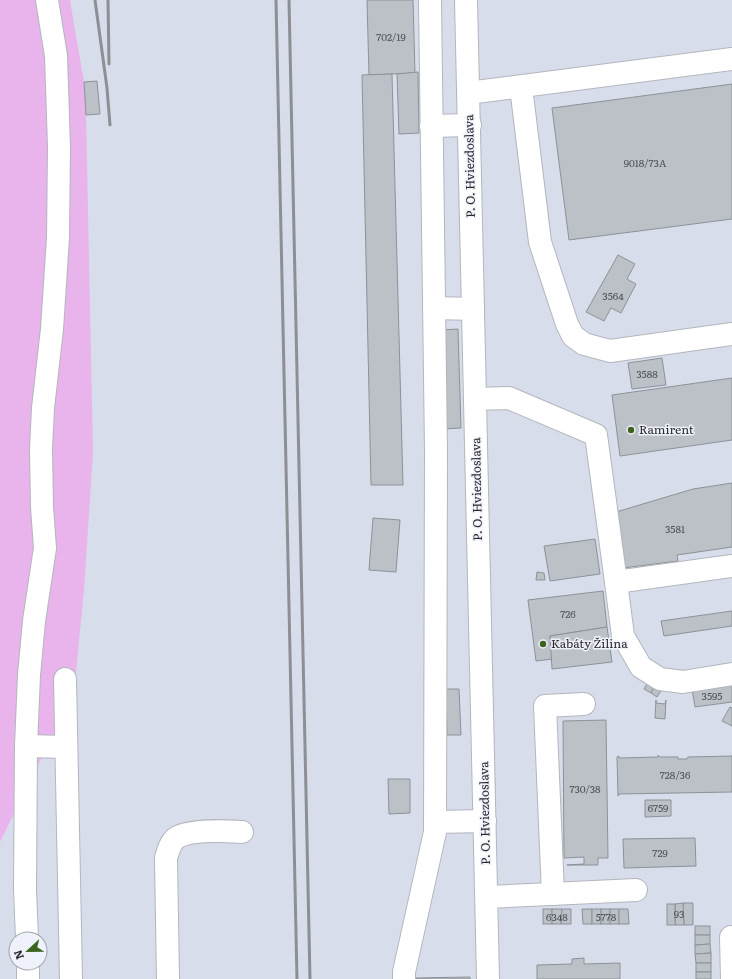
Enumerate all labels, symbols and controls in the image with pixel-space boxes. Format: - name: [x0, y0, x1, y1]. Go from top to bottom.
- house number: 702/19: [376, 29, 406, 44]
- street label: P. O. Hviezdoslava: [459, 114, 479, 218]
- house number: 9018/73A: [624, 155, 667, 170]
- house number: 3564: [602, 288, 624, 303]
- house number: 3588: [636, 366, 658, 381]
- place label: Ramirent: [639, 420, 694, 438]
- marker: Ramirent: [626, 425, 636, 435]
- street label: P. O. Hviezdoslava: [466, 437, 486, 541]
- house number: 3581: [665, 521, 685, 536]
- house number: 726: [560, 606, 576, 621]
- place label: Kabáty Žilina: [551, 634, 628, 652]
- marker: Kabáty Žilina: [538, 639, 548, 649]
- house number: 3595: [702, 688, 722, 703]
- street label: P. O. Hviezdoslava: [474, 761, 494, 865]
- house number: 728/36: [660, 767, 691, 782]
- house number: 730/38: [569, 781, 601, 796]
- house number: 6759: [648, 800, 668, 815]
- house number: 729: [652, 845, 668, 860]
- house number: 93: [674, 906, 684, 921]
- house number: 6348: [546, 909, 568, 924]
- house number: 5778: [596, 909, 617, 924]
- north arrow: [8, 931, 48, 971]
- text: N: [9, 948, 27, 962]

